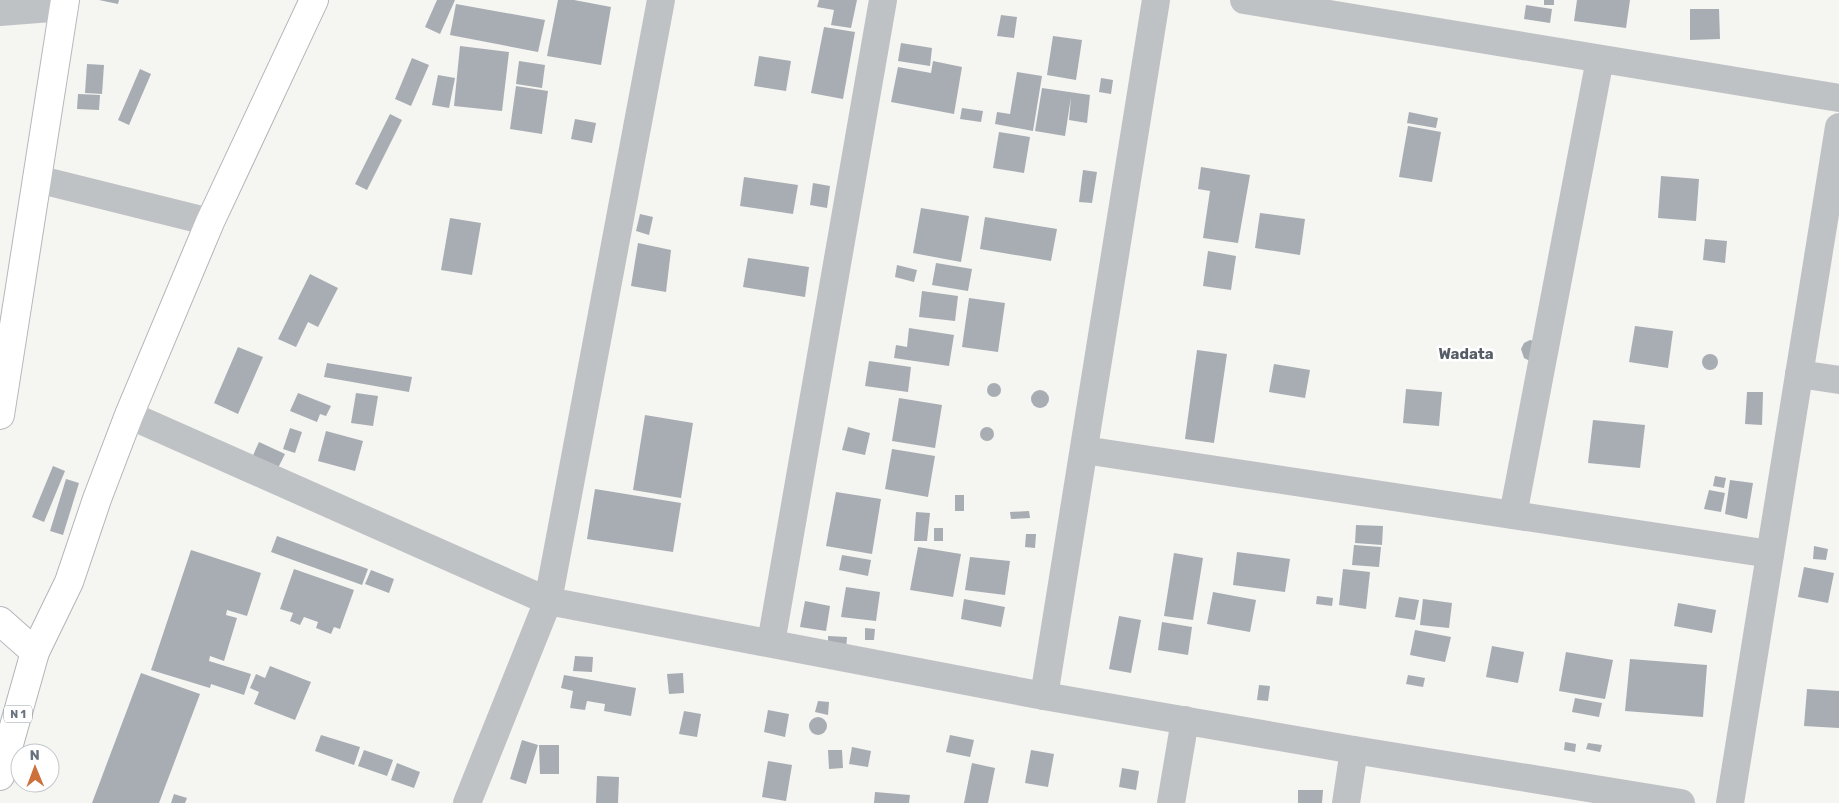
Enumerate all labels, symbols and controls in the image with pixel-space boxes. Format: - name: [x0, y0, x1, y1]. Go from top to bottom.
- district label: Wadata: [1438, 345, 1494, 363]
- road number: N 1: [4, 706, 32, 722]
- north arrow: [10, 743, 60, 793]
- text: N: [30, 747, 40, 764]

